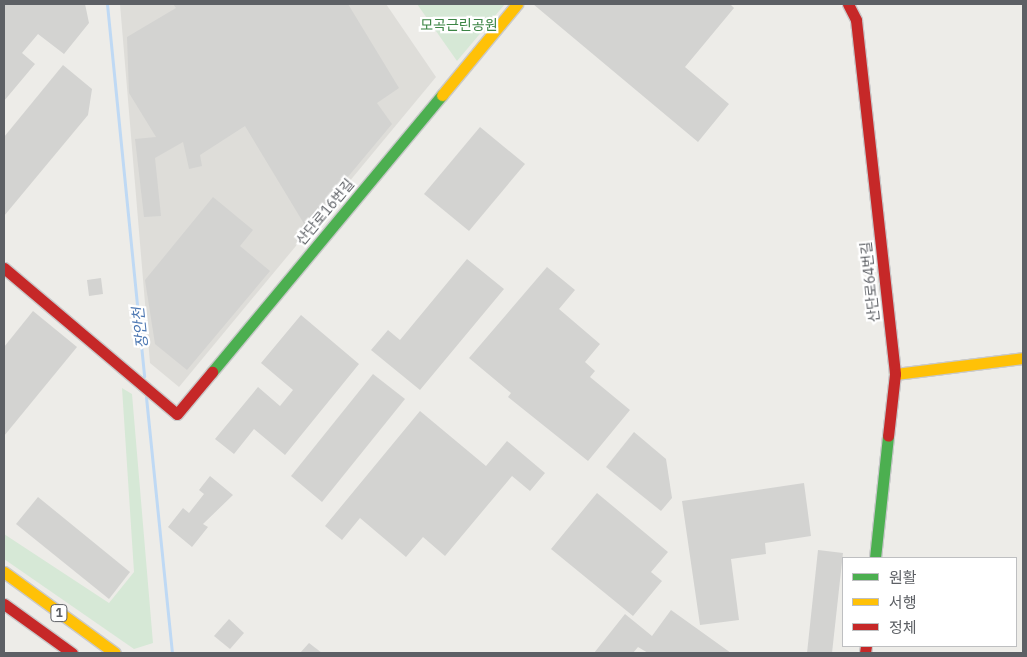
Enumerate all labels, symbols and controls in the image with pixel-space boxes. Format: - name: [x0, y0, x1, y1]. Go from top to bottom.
- park label: 모곡근린공원: [420, 17, 498, 33]
- street label: 산단로16번길: [292, 175, 358, 249]
- street label: 산단로64번길: [857, 241, 883, 323]
- water label: 장안천: [129, 306, 151, 350]
- legend: [842, 557, 1017, 647]
- text: 원활: [889, 568, 917, 587]
- text: 서행: [889, 593, 917, 612]
- road number: 1: [50, 604, 68, 622]
- text: 정체: [889, 618, 917, 637]

